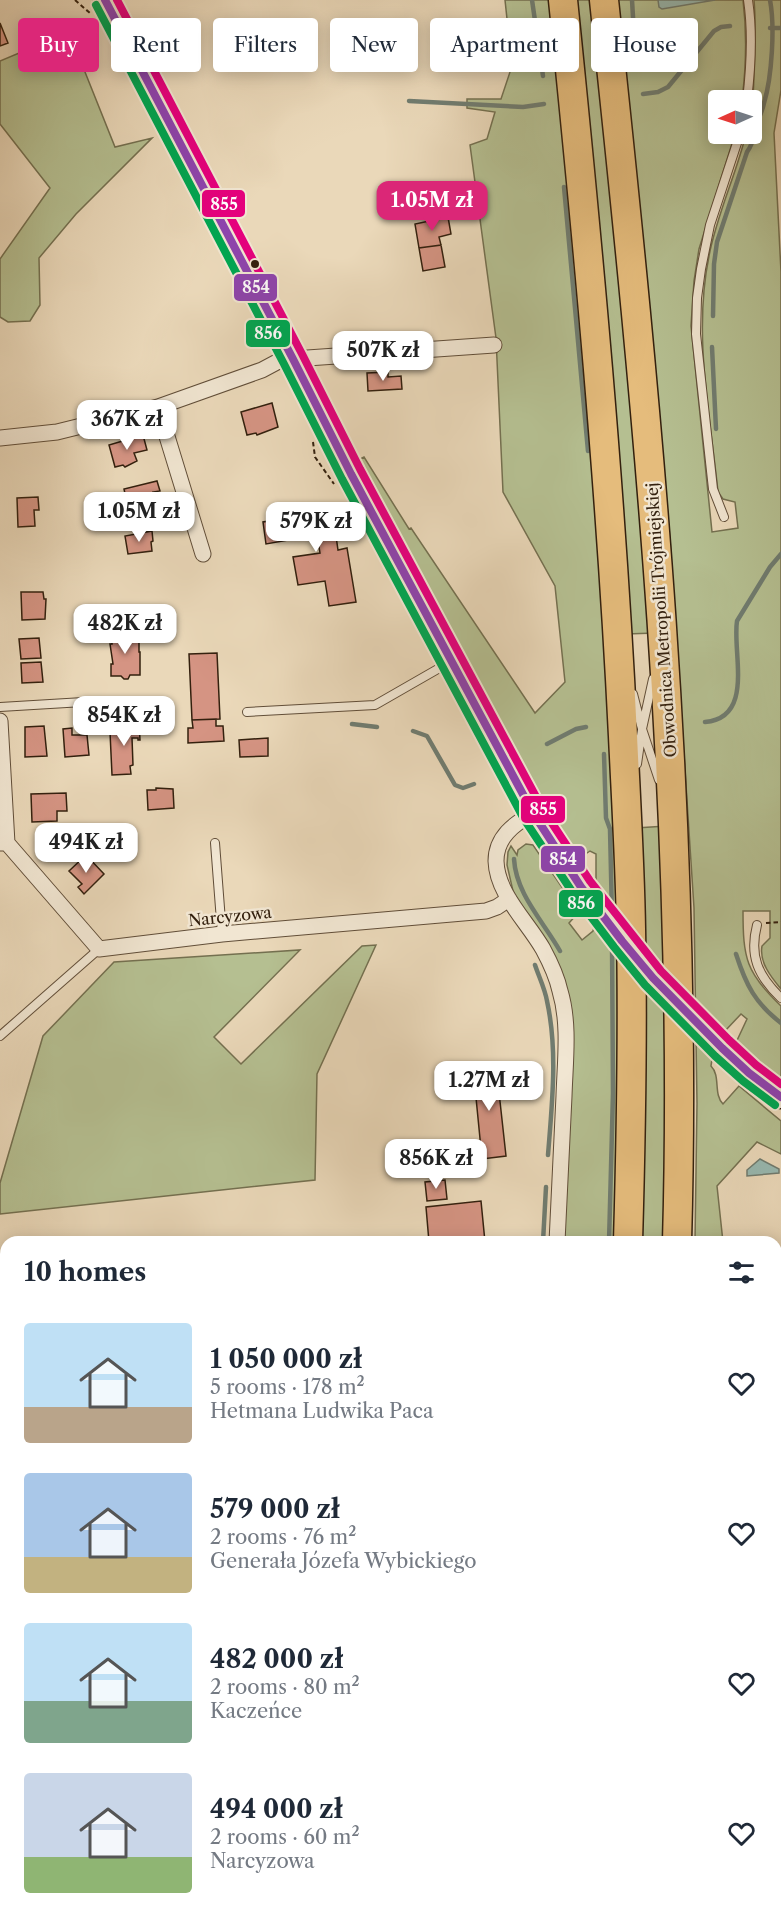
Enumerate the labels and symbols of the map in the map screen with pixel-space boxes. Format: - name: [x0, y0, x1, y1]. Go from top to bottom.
- north arrow: [708, 90, 762, 144]
- pin: 1.05M zł: [370, 181, 494, 232]
- line badge: 855: [201, 189, 246, 218]
- text: 855: [210, 194, 238, 214]
- unlabelled marker: [249, 258, 261, 270]
- line badge: 854: [233, 273, 278, 302]
- text: 854: [242, 277, 270, 297]
- line badge: 856: [245, 319, 291, 348]
- text: 856: [254, 323, 283, 343]
- pin: 507K zł: [328, 331, 438, 382]
- pin: 367K zł: [72, 400, 182, 451]
- street label: Obwodnica Metropolii Trójmiejskiej: [641, 482, 681, 758]
- pin: 1.05M zł: [77, 492, 201, 543]
- pin: 579K zł: [261, 502, 371, 553]
- pin: 482K zł: [70, 604, 180, 655]
- pin: 854K zł: [69, 696, 179, 747]
- line badge: 855: [520, 795, 566, 824]
- text: 855: [529, 799, 557, 819]
- pin: 494K zł: [31, 823, 141, 874]
- line badge: 854: [540, 845, 586, 873]
- text: 854: [549, 849, 577, 869]
- line badge: 856: [558, 889, 604, 918]
- text: 856: [567, 893, 596, 913]
- street label: Narcyzowa: [187, 902, 273, 930]
- pin: 1.27M zł: [427, 1061, 551, 1112]
- pin: 856K zł: [381, 1139, 491, 1190]

